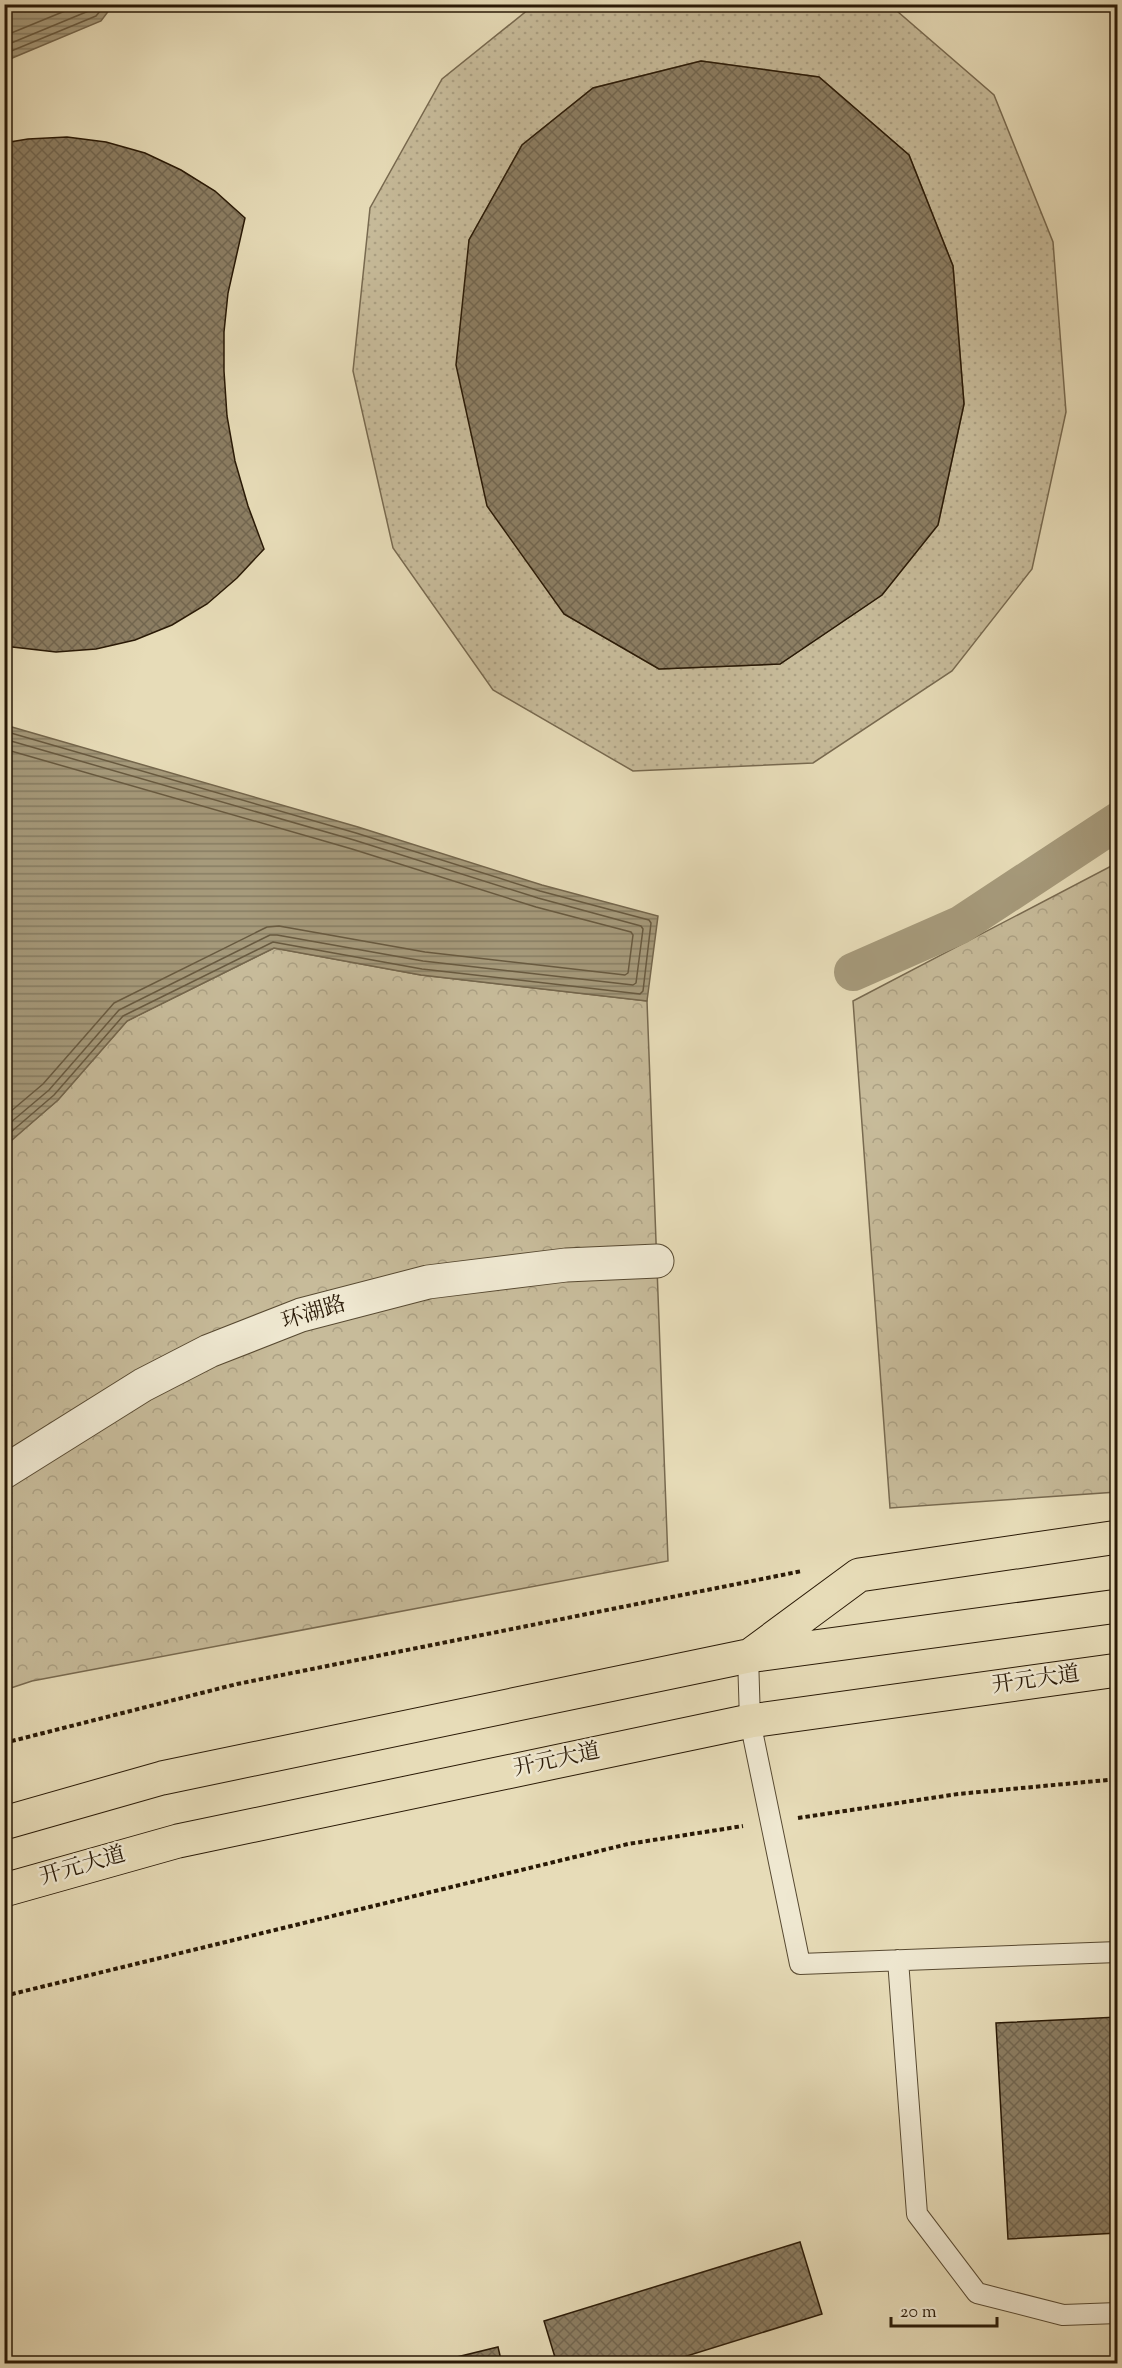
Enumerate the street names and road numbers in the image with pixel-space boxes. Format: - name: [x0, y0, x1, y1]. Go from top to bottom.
- street label: 环湖路: [278, 1289, 350, 1339]
- street label: 开元大道: [990, 1659, 1082, 1703]
- street label: 开元大道: [511, 1736, 603, 1786]
- street label: 开元大道: [36, 1839, 130, 1895]

